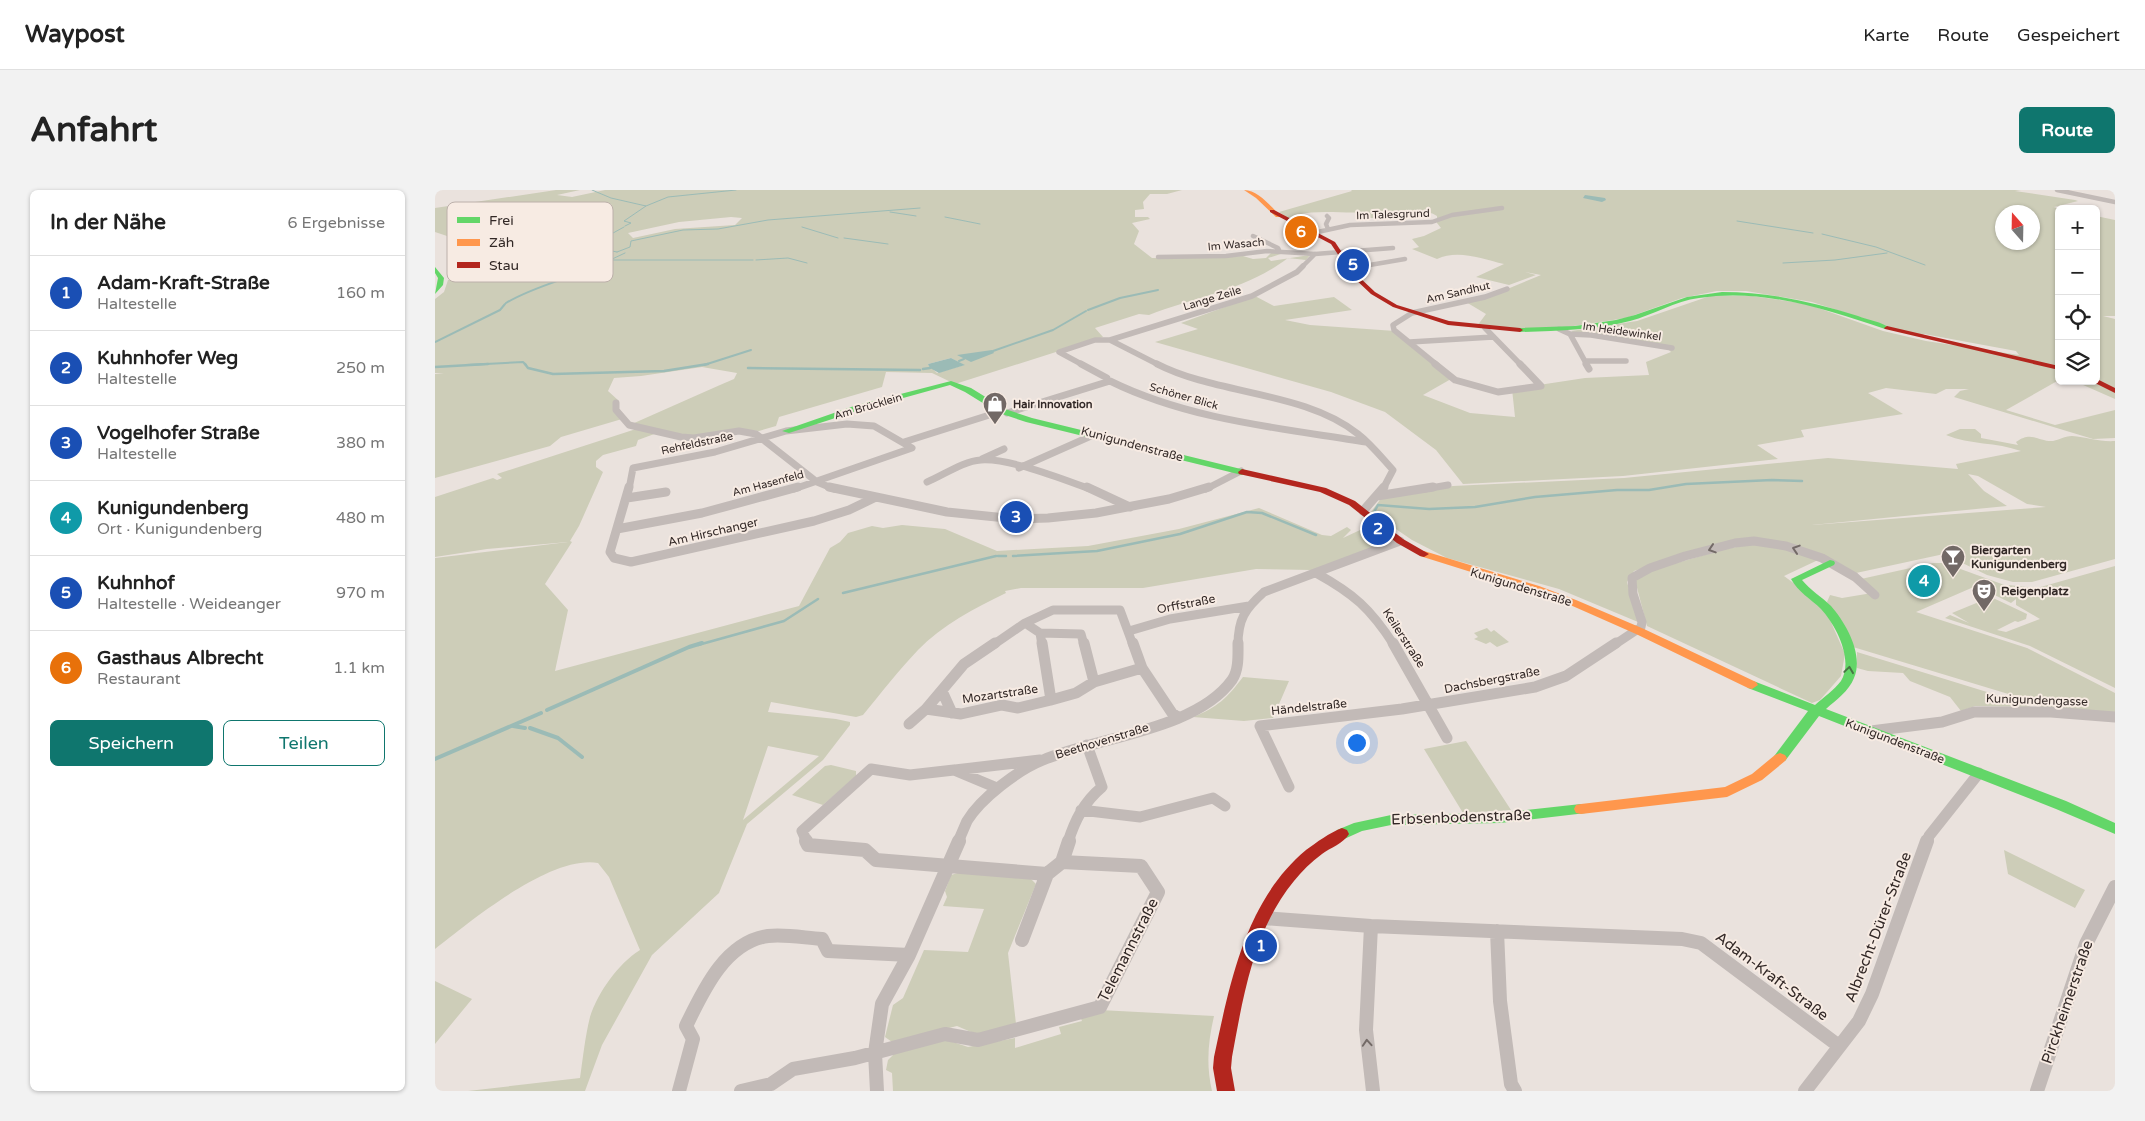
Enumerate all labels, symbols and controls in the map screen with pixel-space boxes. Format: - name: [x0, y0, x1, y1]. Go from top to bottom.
- text: Waypost: [25, 20, 125, 49]
- text: Karte: [1863, 24, 1909, 46]
- text: Route: [1937, 24, 1989, 46]
- text: Gespeichert: [2017, 24, 2120, 46]
- button: Route: [2019, 107, 2115, 153]
- text: Anfahrt: [30, 109, 157, 151]
- legend: [447, 202, 613, 282]
- north arrow: [1995, 205, 2040, 250]
- map controls: [2055, 205, 2100, 385]
- button: +: [2055, 205, 2100, 250]
- street label: Im Talesgrund: [1356, 207, 1430, 222]
- text: In der Nähe: [50, 210, 166, 235]
- text: Frei: [489, 212, 514, 229]
- text: 6 Ergebnisse: [287, 213, 385, 233]
- pin: 6: [1285, 213, 1317, 251]
- text: Zäh: [489, 234, 514, 251]
- street label: Im Wasach: [1207, 236, 1265, 253]
- pin: 5: [1337, 246, 1369, 284]
- button: −: [2055, 250, 2100, 295]
- text: Stau: [489, 257, 519, 274]
- text: Adam-Kraft-Straße: [97, 272, 270, 294]
- street label: Am Sandhut: [1425, 279, 1491, 306]
- text: 1: [61, 283, 71, 303]
- text: 160 m: [336, 283, 385, 303]
- street label: Lange Zeile: [1181, 283, 1243, 313]
- text: Haltestelle: [97, 294, 177, 314]
- button: locate: [2055, 295, 2100, 340]
- street label: Im Heidewinkel: [1582, 320, 1662, 343]
- button: layers: [2055, 340, 2100, 385]
- text: Kuhnhofer Weg: [97, 347, 238, 369]
- text: 2: [61, 358, 71, 378]
- text: 250 m: [336, 358, 385, 378]
- text: Haltestelle: [97, 369, 177, 389]
- street label: Schöner Blick: [1148, 380, 1220, 413]
- street label: Am Brücklein: [833, 391, 903, 422]
- shop icon: Hair Innovation: [982, 391, 1008, 425]
- place label: Hair Innovation: [1013, 398, 1093, 411]
- text: Vogelhofer Straße: [97, 422, 260, 444]
- street label: Kunigundenstraße: [1079, 424, 1185, 464]
- street label: Rehfeldstraße: [660, 430, 734, 457]
- text: 3: [61, 433, 71, 453]
- text: 380 m: [336, 433, 385, 453]
- text: Haltestelle: [97, 444, 177, 464]
- street label: Am Hasenfeld: [731, 468, 805, 499]
- text: Kunigundenberg: [97, 497, 249, 519]
- pin: 3: [1000, 498, 1032, 536]
- text: 4: [61, 508, 71, 528]
- text: 480 m: [336, 508, 385, 528]
- pin: 2: [1362, 510, 1394, 548]
- street label: Am Hirschanger: [667, 515, 760, 549]
- text: Ort · Kunigundenberg: [97, 519, 262, 539]
- one-way arrow: [1709, 543, 1717, 553]
- place label: Biergarten Kunigundenberg: [1971, 543, 2067, 572]
- bar icon: Biergarten Kunigundenberg: [1940, 544, 1966, 578]
- one-way arrow: [1792, 545, 1801, 555]
- pin: 4: [1908, 562, 1940, 600]
- street label: Kunigundenstraße: [1469, 565, 1574, 609]
- text: Kuhnhof: [97, 572, 175, 594]
- theatre icon: Reigenplatz: [1971, 578, 1997, 612]
- text: 5: [61, 583, 71, 603]
- text: 970 m: [336, 583, 385, 603]
- place label: Reigenplatz: [2001, 584, 2069, 599]
- street label: Orffstraße: [1156, 591, 1217, 617]
- text: Haltestelle · Weideanger: [97, 594, 281, 614]
- street label: Keilerstraße: [1380, 606, 1428, 670]
- text: Gasthaus Albrecht: [97, 647, 263, 669]
- text: 6: [61, 658, 71, 678]
- text: 1.1 km: [333, 658, 385, 678]
- street label: Dachsbergstraße: [1443, 664, 1541, 696]
- one-way arrow: [1844, 665, 1854, 674]
- text: Restaurant: [97, 669, 181, 689]
- street label: Mozartstraße: [961, 682, 1039, 706]
- street label: Kunigundengasse: [1986, 691, 2088, 709]
- street label: Händelstraße: [1270, 696, 1348, 718]
- street label: Kunigundenstraße: [1843, 716, 1947, 766]
- button: Speichern: [50, 720, 213, 766]
- button: Teilen: [223, 720, 385, 766]
- street label: Beethovenstraße: [1054, 720, 1151, 762]
- your location: [1344, 730, 1370, 756]
- street label: Erbsenbodenstraße: [1391, 806, 1531, 828]
- street label: Albrecht-Dürer-Straße: [1841, 849, 1915, 1005]
- street label: Telemannstraße: [1094, 895, 1162, 1005]
- pin: 1: [1245, 927, 1277, 965]
- street label: Adam-Kraft-Straße: [1712, 928, 1832, 1024]
- street label: Pirckheimerstraße: [2037, 938, 2097, 1066]
- one-way arrow: [1362, 1039, 1373, 1047]

